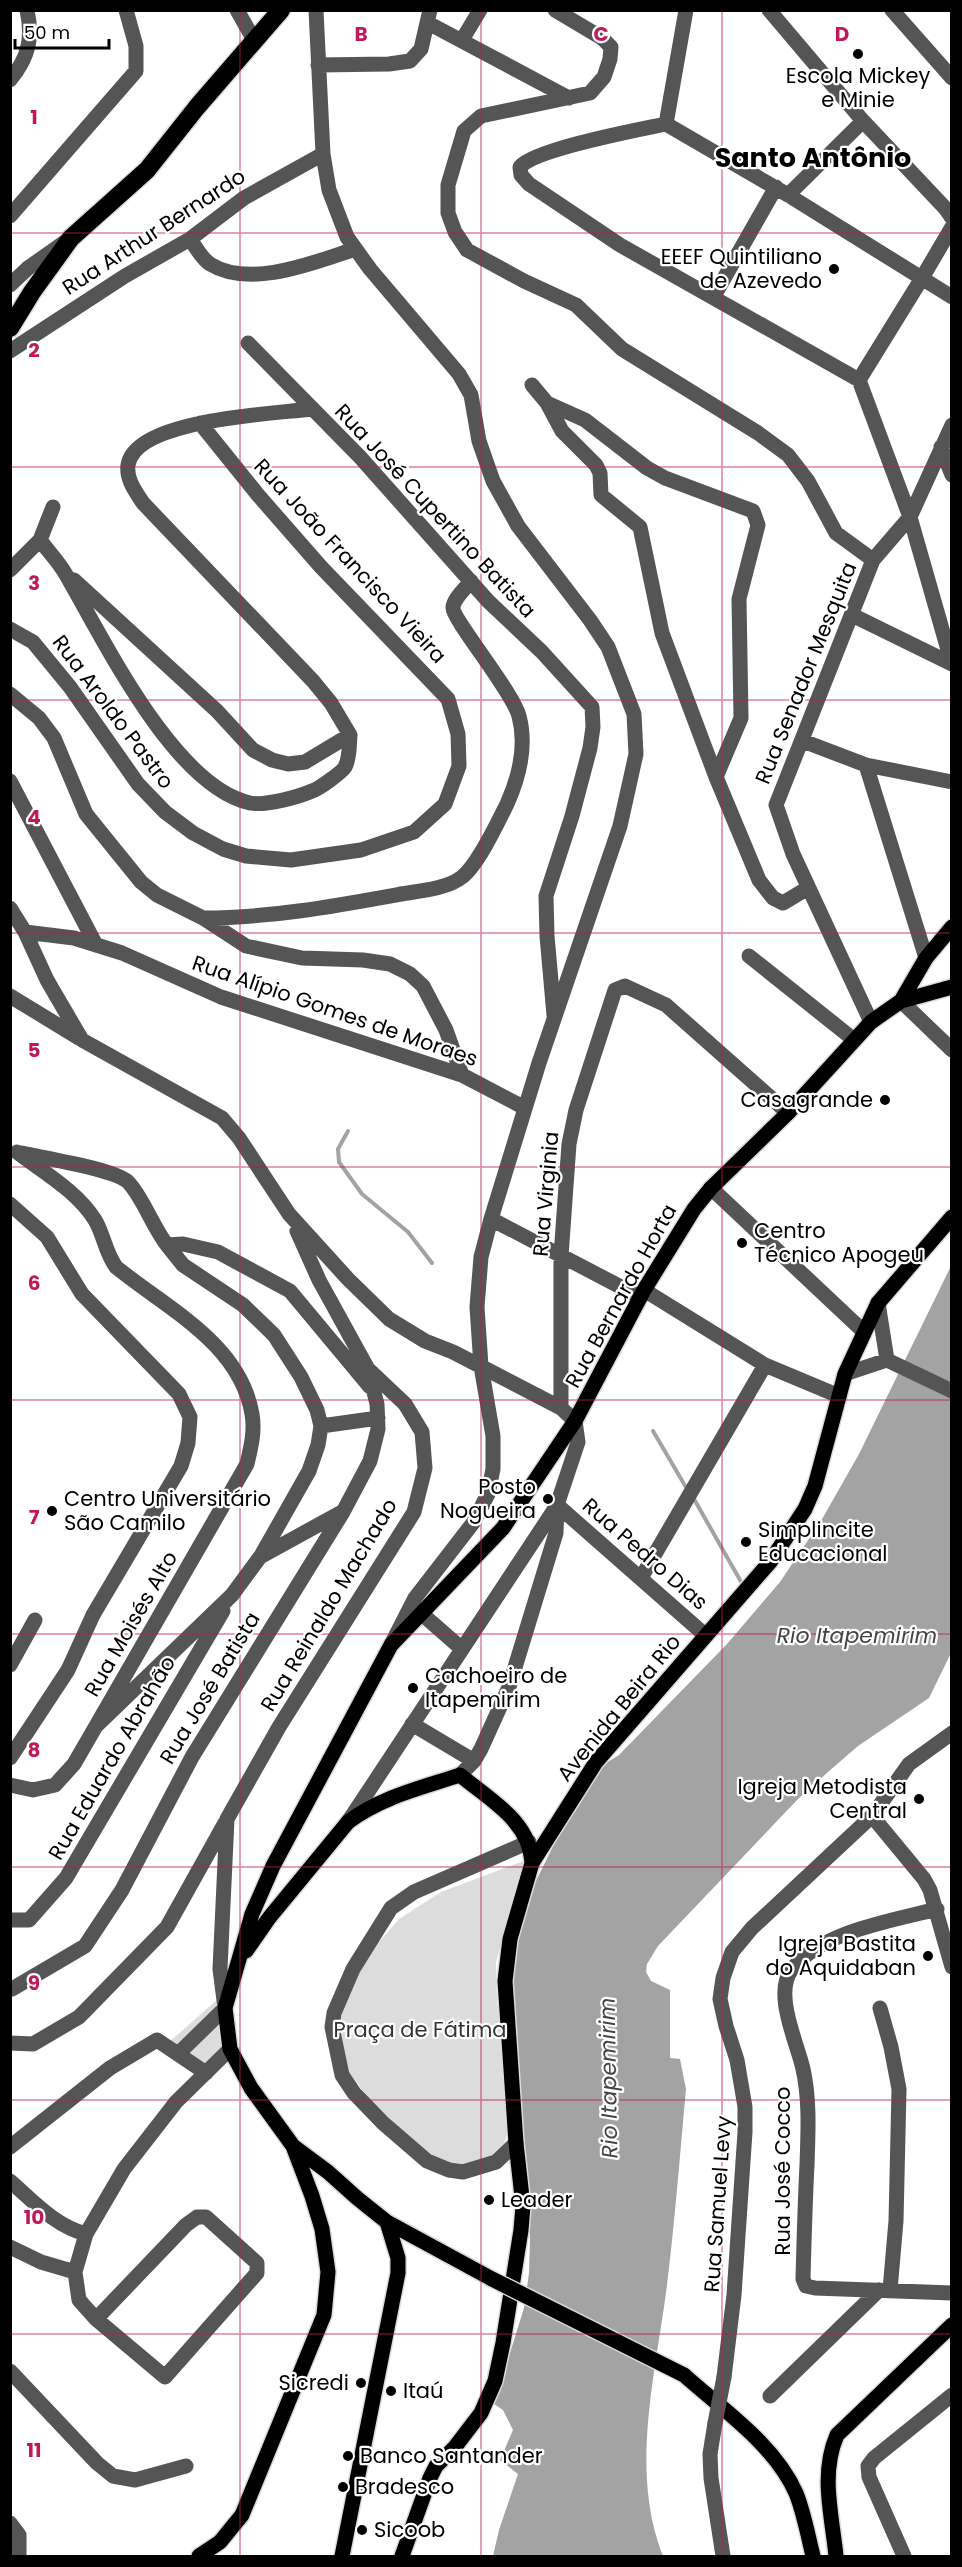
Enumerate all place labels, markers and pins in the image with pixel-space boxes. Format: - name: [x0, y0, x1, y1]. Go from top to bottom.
- marker: Escola Mickey e Minie: [851, 47, 865, 61]
- place label: Escola Mickey e Minie: [786, 61, 930, 114]
- place label: EEEF Quintiliano de Azevedo: [661, 242, 822, 295]
- marker: EEEF Quintiliano de Azevedo: [827, 262, 841, 276]
- place label: Casagrande: [741, 1085, 873, 1114]
- marker: Casagrande: [878, 1093, 892, 1107]
- place label: Centro Técnico Apogeu: [754, 1216, 924, 1269]
- marker: Centro Técnico Apogeu: [735, 1236, 749, 1250]
- place label: Posto Nogueira: [440, 1472, 536, 1525]
- place label: Centro Universitário São Camilo: [64, 1484, 271, 1537]
- marker: Posto Nogueira: [541, 1492, 555, 1506]
- marker: Centro Universitário São Camilo: [45, 1504, 59, 1518]
- place label: Simplincite Educacional: [758, 1515, 888, 1568]
- marker: Simplincite Educacional: [739, 1535, 753, 1549]
- place label: Cachoeiro de Itapemirim: [425, 1661, 567, 1714]
- marker: Cachoeiro de Itapemirim: [406, 1681, 420, 1695]
- place label: Igreja Metodista Central: [737, 1772, 907, 1825]
- marker: Igreja Metodista Central: [912, 1792, 926, 1806]
- place label: Igreja Bastita do Aquidaban: [766, 1929, 916, 1982]
- marker: Igreja Bastita do Aquidaban: [921, 1949, 935, 1963]
- place label: Leader: [501, 2185, 573, 2214]
- marker: Leader: [482, 2193, 496, 2207]
- place label: Sicredi: [279, 2368, 349, 2397]
- marker: Sicredi: [354, 2376, 368, 2390]
- place label: Itaú: [403, 2376, 443, 2405]
- marker: Itaú: [384, 2384, 398, 2398]
- place label: Banco Santander: [360, 2441, 543, 2470]
- marker: Banco Santander: [341, 2449, 355, 2463]
- place label: Bradesco: [355, 2472, 454, 2501]
- marker: Bradesco: [336, 2480, 350, 2494]
- place label: Sicoob: [374, 2515, 445, 2544]
- marker: Sicoob: [355, 2523, 369, 2537]

